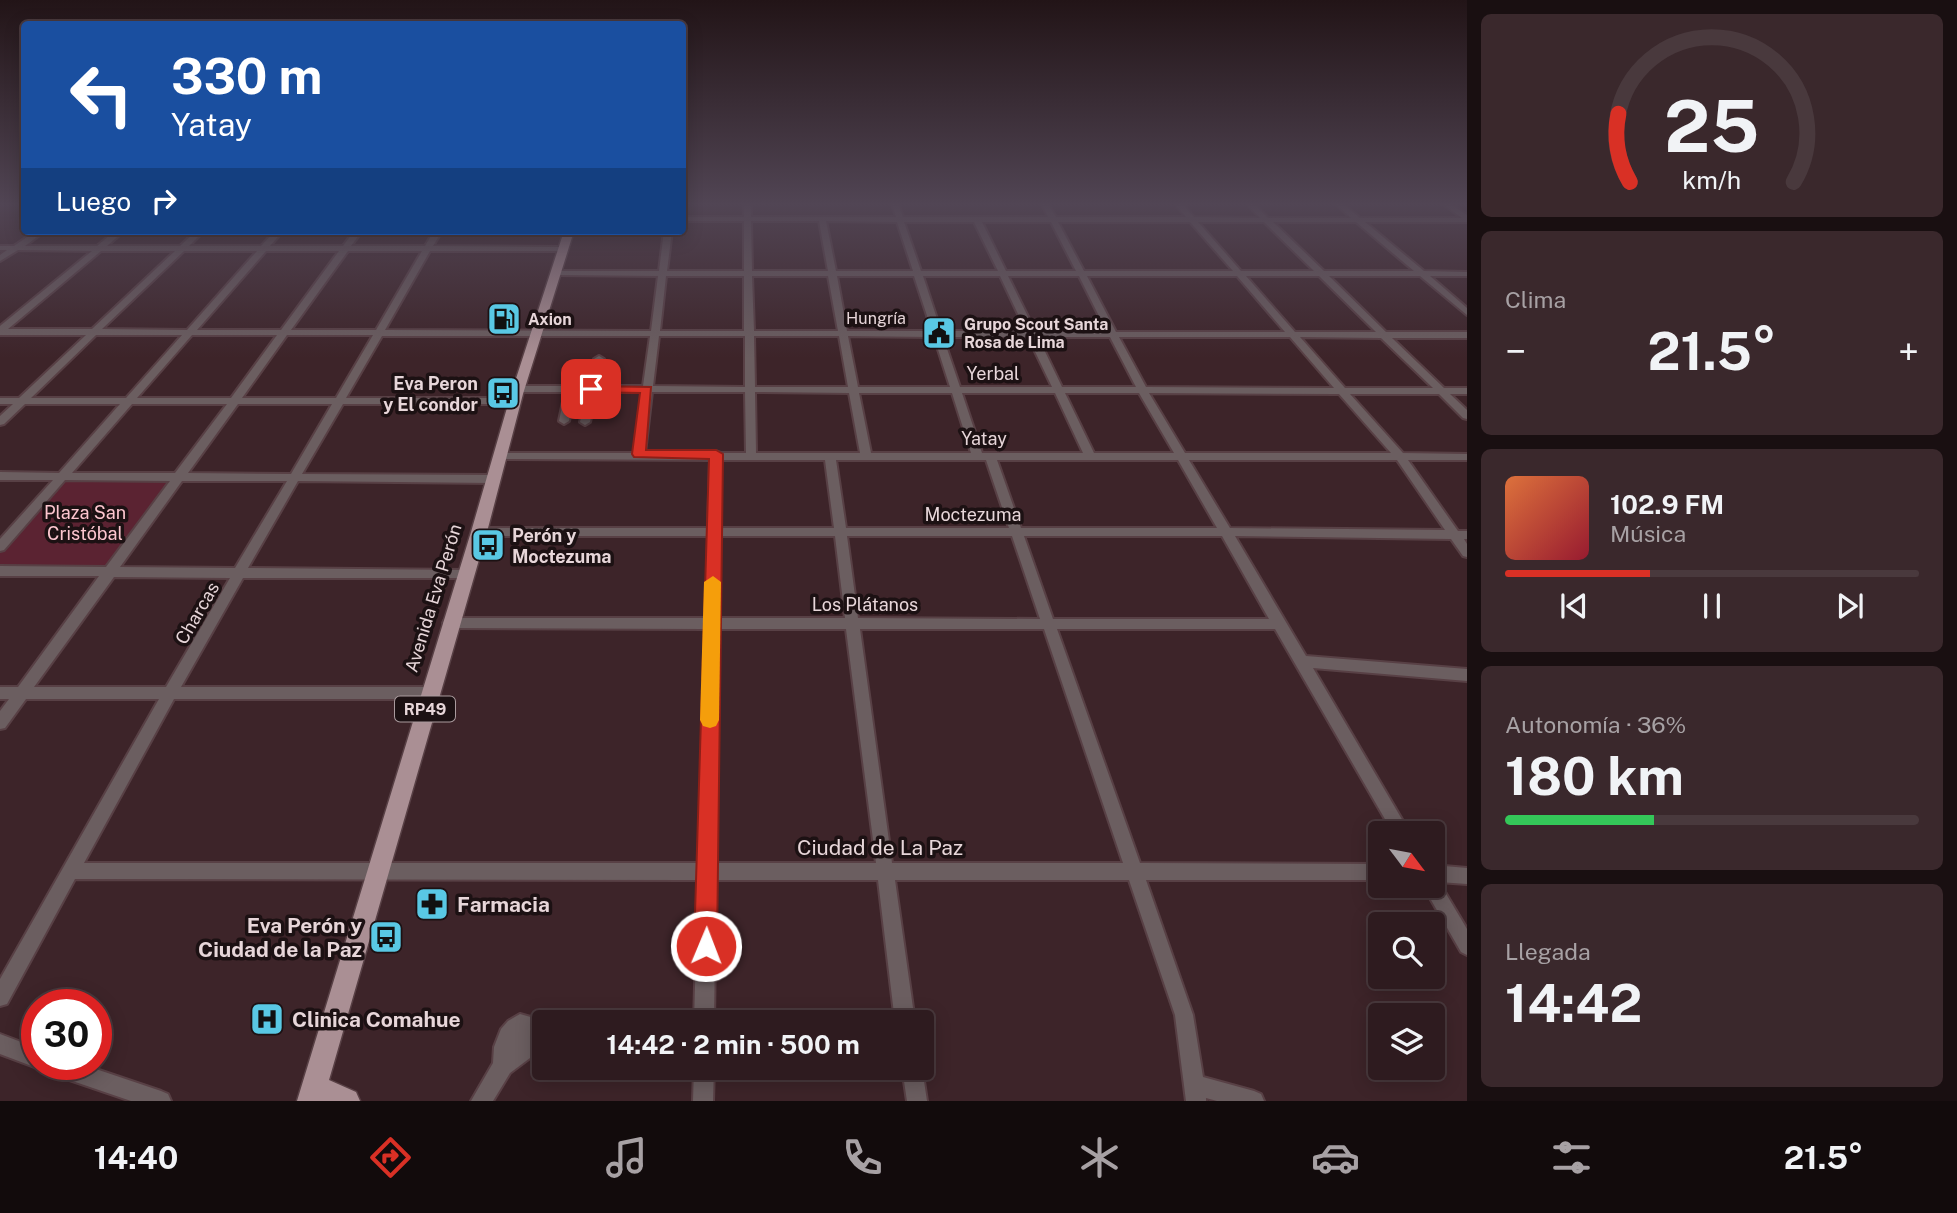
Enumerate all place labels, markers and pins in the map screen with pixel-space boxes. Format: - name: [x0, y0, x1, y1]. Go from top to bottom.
- fuel station icon: Axion: [485, 300, 523, 338]
- place label: Axion: [528, 310, 572, 329]
- public building icon: Grupo Scout Santa Rosa de Lima: [920, 314, 958, 352]
- place label: Grupo Scout Santa Rosa de Lima: [964, 315, 1108, 352]
- pin: [561, 359, 621, 419]
- place label: Eva Peron y El condor: [383, 373, 479, 415]
- bus stop icon: Eva Peron y El condor: [484, 374, 522, 412]
- place label: Perón y Moctezuma: [512, 525, 611, 567]
- bus stop icon: Perón y Moctezuma: [469, 526, 507, 564]
- pharmacy icon: Farmacia: [413, 885, 451, 923]
- place label: Farmacia: [457, 892, 550, 917]
- place label: Eva Perón y Ciudad de la Paz: [198, 913, 362, 962]
- bus stop icon: Eva Perón y Ciudad de la Paz: [367, 918, 405, 956]
- hospital icon: Clinica Comahue: [248, 1000, 286, 1038]
- place label: Clinica Comahue: [292, 1007, 461, 1032]

